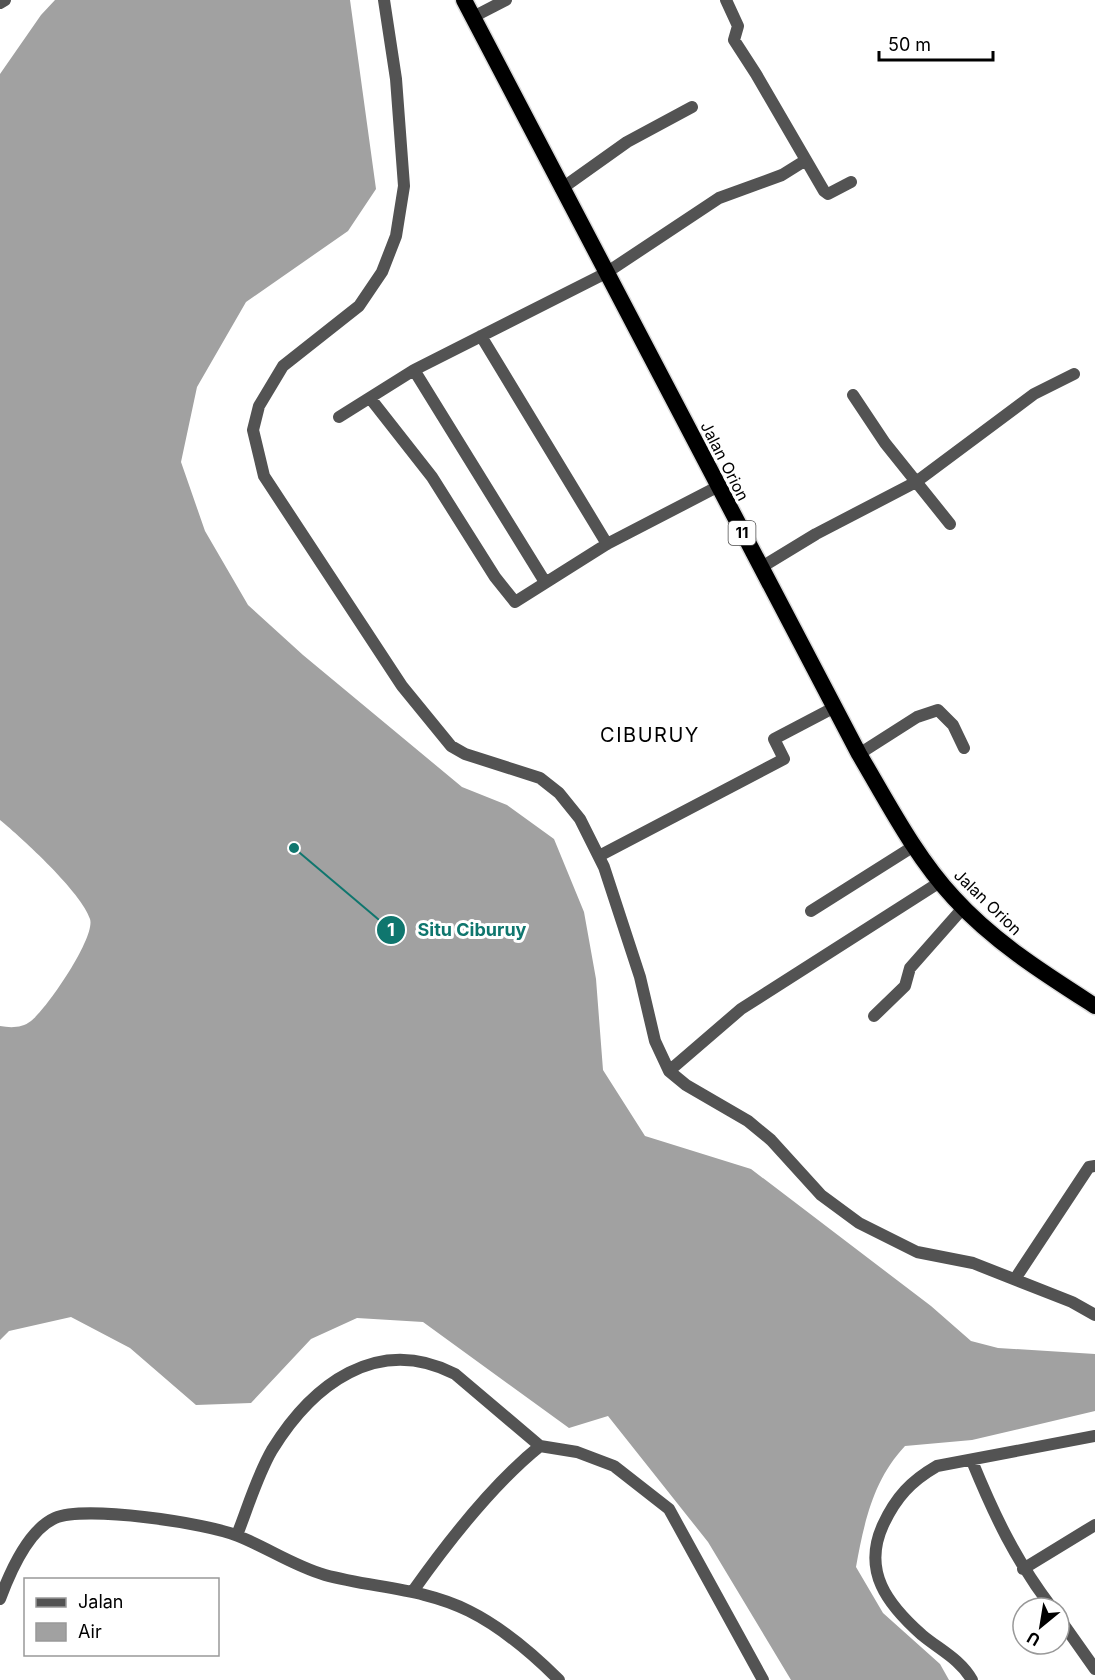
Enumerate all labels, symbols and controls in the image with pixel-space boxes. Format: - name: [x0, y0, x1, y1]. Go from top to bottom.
- scale bar: [879, 24, 993, 62]
- text: 50 m: [888, 34, 931, 55]
- street label: Jalan Orion: [696, 418, 754, 504]
- road number: 11: [728, 521, 756, 545]
- district label: CIBURUY: [600, 723, 700, 747]
- street label: Jalan Orion: [950, 865, 1026, 939]
- callout: Situ Ciburuy: [376, 912, 539, 948]
- text: 1: [387, 919, 395, 940]
- text: Situ Ciburuy: [418, 919, 527, 940]
- legend: [24, 1578, 219, 1656]
- text: Jalan: [78, 1591, 123, 1612]
- north arrow: [1011, 1596, 1071, 1656]
- text: Air: [78, 1621, 102, 1642]
- text: U: [1023, 1627, 1044, 1651]

